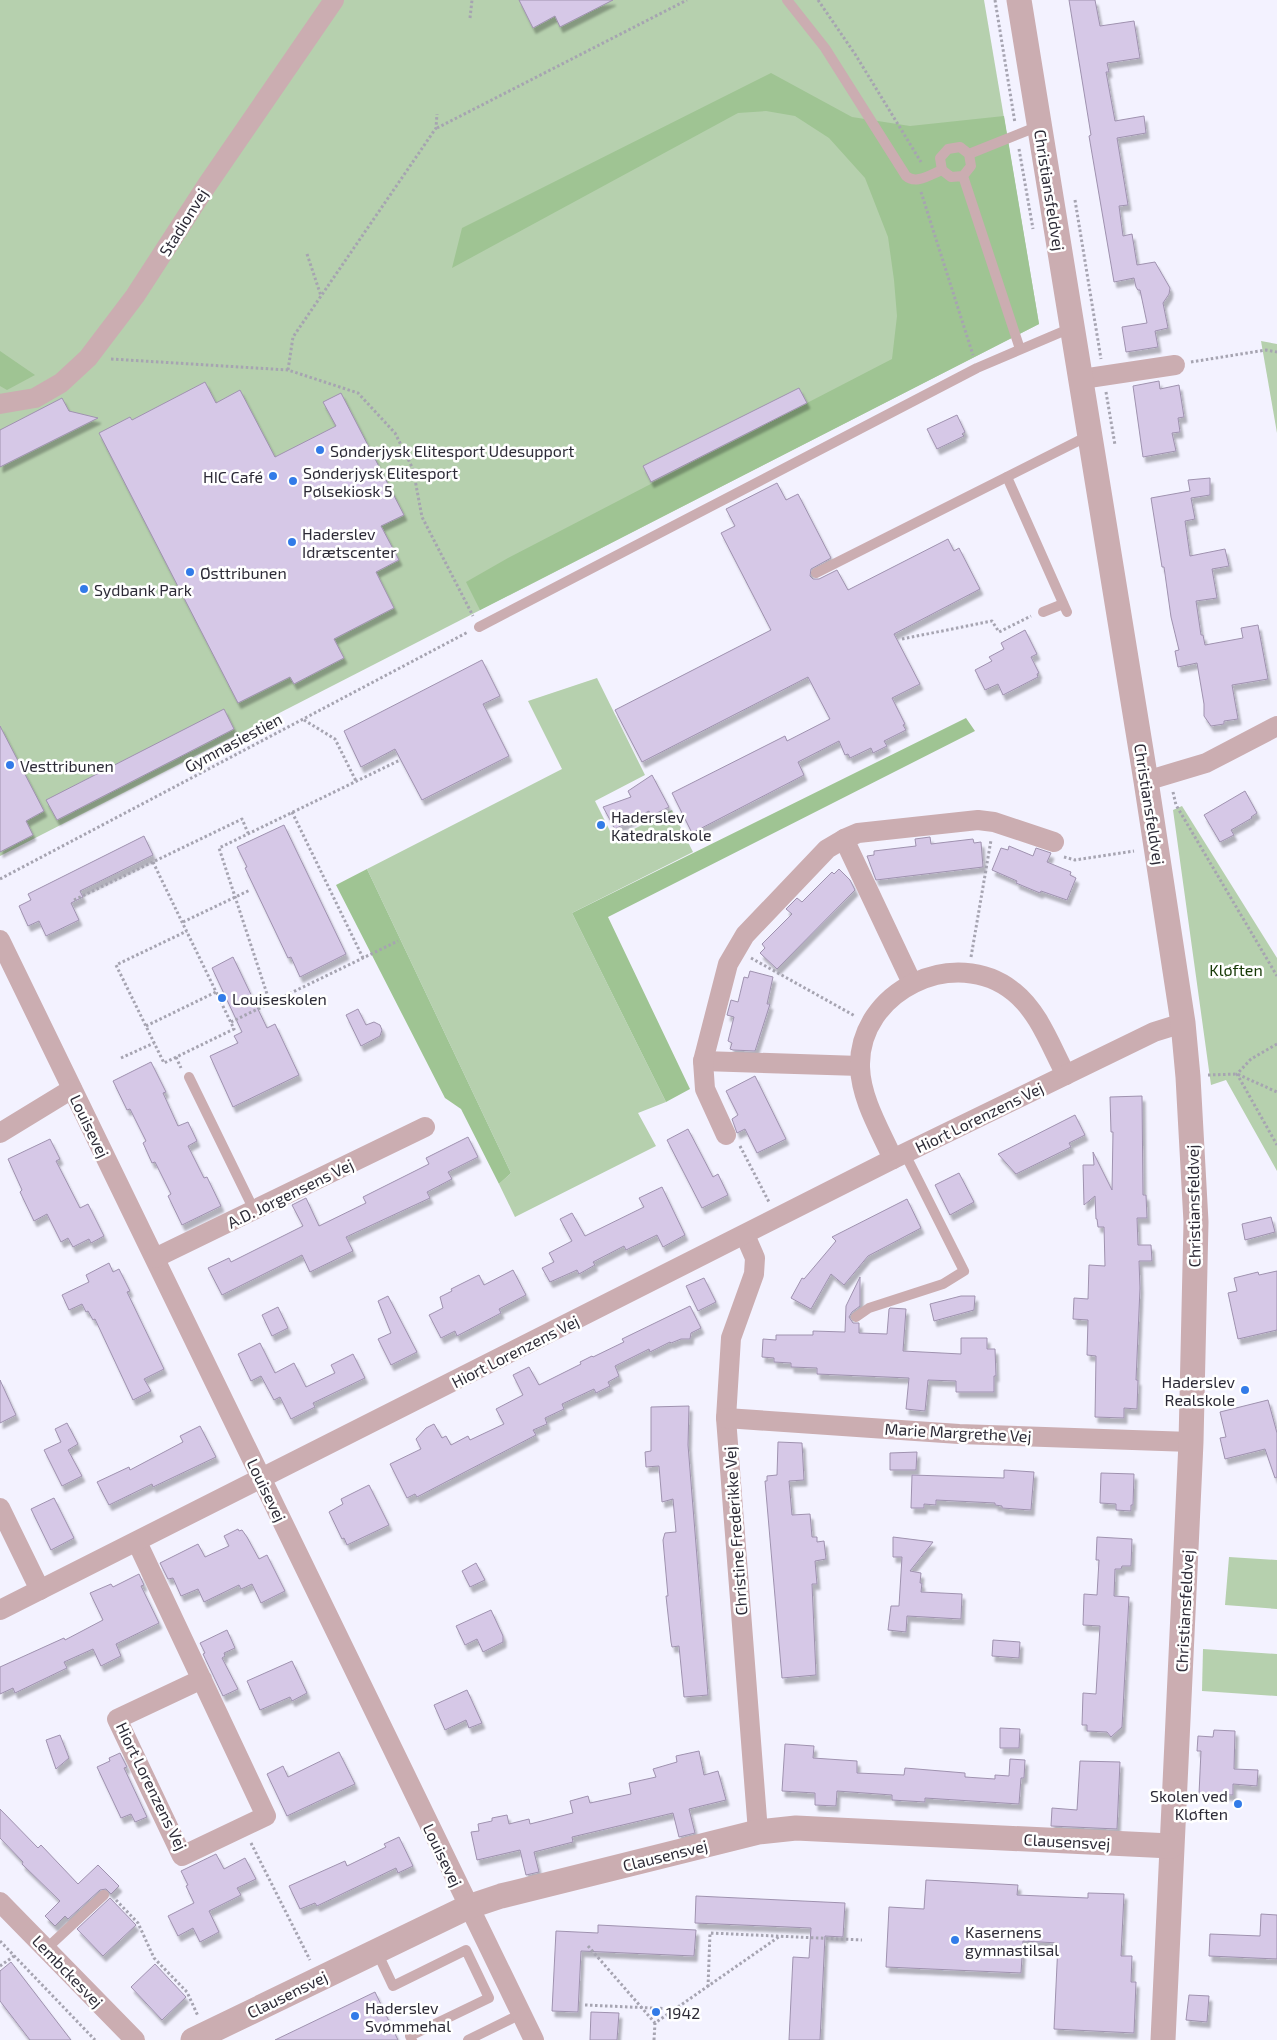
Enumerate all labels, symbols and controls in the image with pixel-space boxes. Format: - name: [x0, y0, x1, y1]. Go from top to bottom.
- street label: Christiansfeldvej: [1030, 128, 1069, 252]
- street label: Stadionvej: [155, 185, 212, 260]
- place label: Sønderjysk Elitesport Udesupport: [330, 441, 574, 461]
- marker: Sønderjysk Elitesport Udesupport: [314, 444, 326, 456]
- place label: Sønderjysk Elitesport Pølsekiosk 5: [303, 463, 458, 500]
- place label: HIC Café: [203, 467, 263, 486]
- marker: HIC Café: [267, 470, 279, 482]
- marker: Sønderjysk Elitesport Pølsekiosk 5: [287, 475, 299, 487]
- place label: Haderslev Idrætscenter: [302, 524, 397, 561]
- marker: Haderslev Idrætscenter: [286, 536, 298, 548]
- place label: Østtribunen: [200, 563, 287, 582]
- marker: Østtribunen: [184, 566, 196, 578]
- place label: Sydbank Park: [94, 580, 192, 599]
- marker: Sydbank Park: [78, 583, 90, 595]
- street label: Gymnasiestien: [181, 708, 285, 776]
- street label: Christiansfeldvej: [1130, 742, 1169, 866]
- place label: Vesttribunen: [20, 756, 114, 775]
- marker: Vesttribunen: [4, 759, 16, 771]
- place label: Haderslev Katedralskole: [611, 807, 712, 844]
- marker: Haderslev Katedralskole: [595, 819, 607, 831]
- park label: Kløften: [1209, 960, 1263, 979]
- place label: Louiseskolen: [232, 989, 327, 1008]
- marker: Louiseskolen: [216, 992, 228, 1004]
- street label: Hiort Lorenzens Vej: [912, 1078, 1047, 1157]
- street label: Louisevej: [66, 1091, 113, 1161]
- street label: Christiansfeldvej: [1182, 1145, 1205, 1267]
- street label: A.D. Jørgensens Vej: [224, 1154, 357, 1233]
- street label: Hiort Lorenzens Vej: [448, 1311, 582, 1392]
- place label: Haderslev Realskole: [1161, 1372, 1236, 1409]
- marker: Haderslev Realskole: [1239, 1384, 1251, 1396]
- street label: Marie Margrethe Vej: [884, 1419, 1032, 1446]
- street label: Christine Frederikke Vej: [720, 1446, 751, 1616]
- street label: Louisevej: [243, 1455, 290, 1525]
- street label: Christiansfeldvej: [1171, 1549, 1198, 1673]
- street label: Hiort Lorenzens Vej: [112, 1719, 191, 1854]
- place label: Skolen ved Kløften: [1150, 1786, 1228, 1823]
- marker: Skolen ved Kløften: [1232, 1798, 1244, 1810]
- street label: Louisevej: [419, 1820, 466, 1890]
- street label: Clausensvej: [1023, 1829, 1111, 1854]
- street label: Clausensvej: [621, 1835, 710, 1876]
- place label: Kasernens gymnastilsal: [965, 1922, 1059, 1959]
- street label: Lembckesvej: [28, 1931, 107, 2012]
- marker: Kasernens gymnastilsal: [949, 1934, 961, 1946]
- street label: Clausensvej: [244, 1966, 331, 2022]
- place label: Haderslev Svømmehal: [365, 1998, 451, 2035]
- place label: 1942: [666, 2003, 700, 2022]
- marker: 1942: [650, 2006, 662, 2018]
- marker: Haderslev Svømmehal: [349, 2010, 361, 2022]

